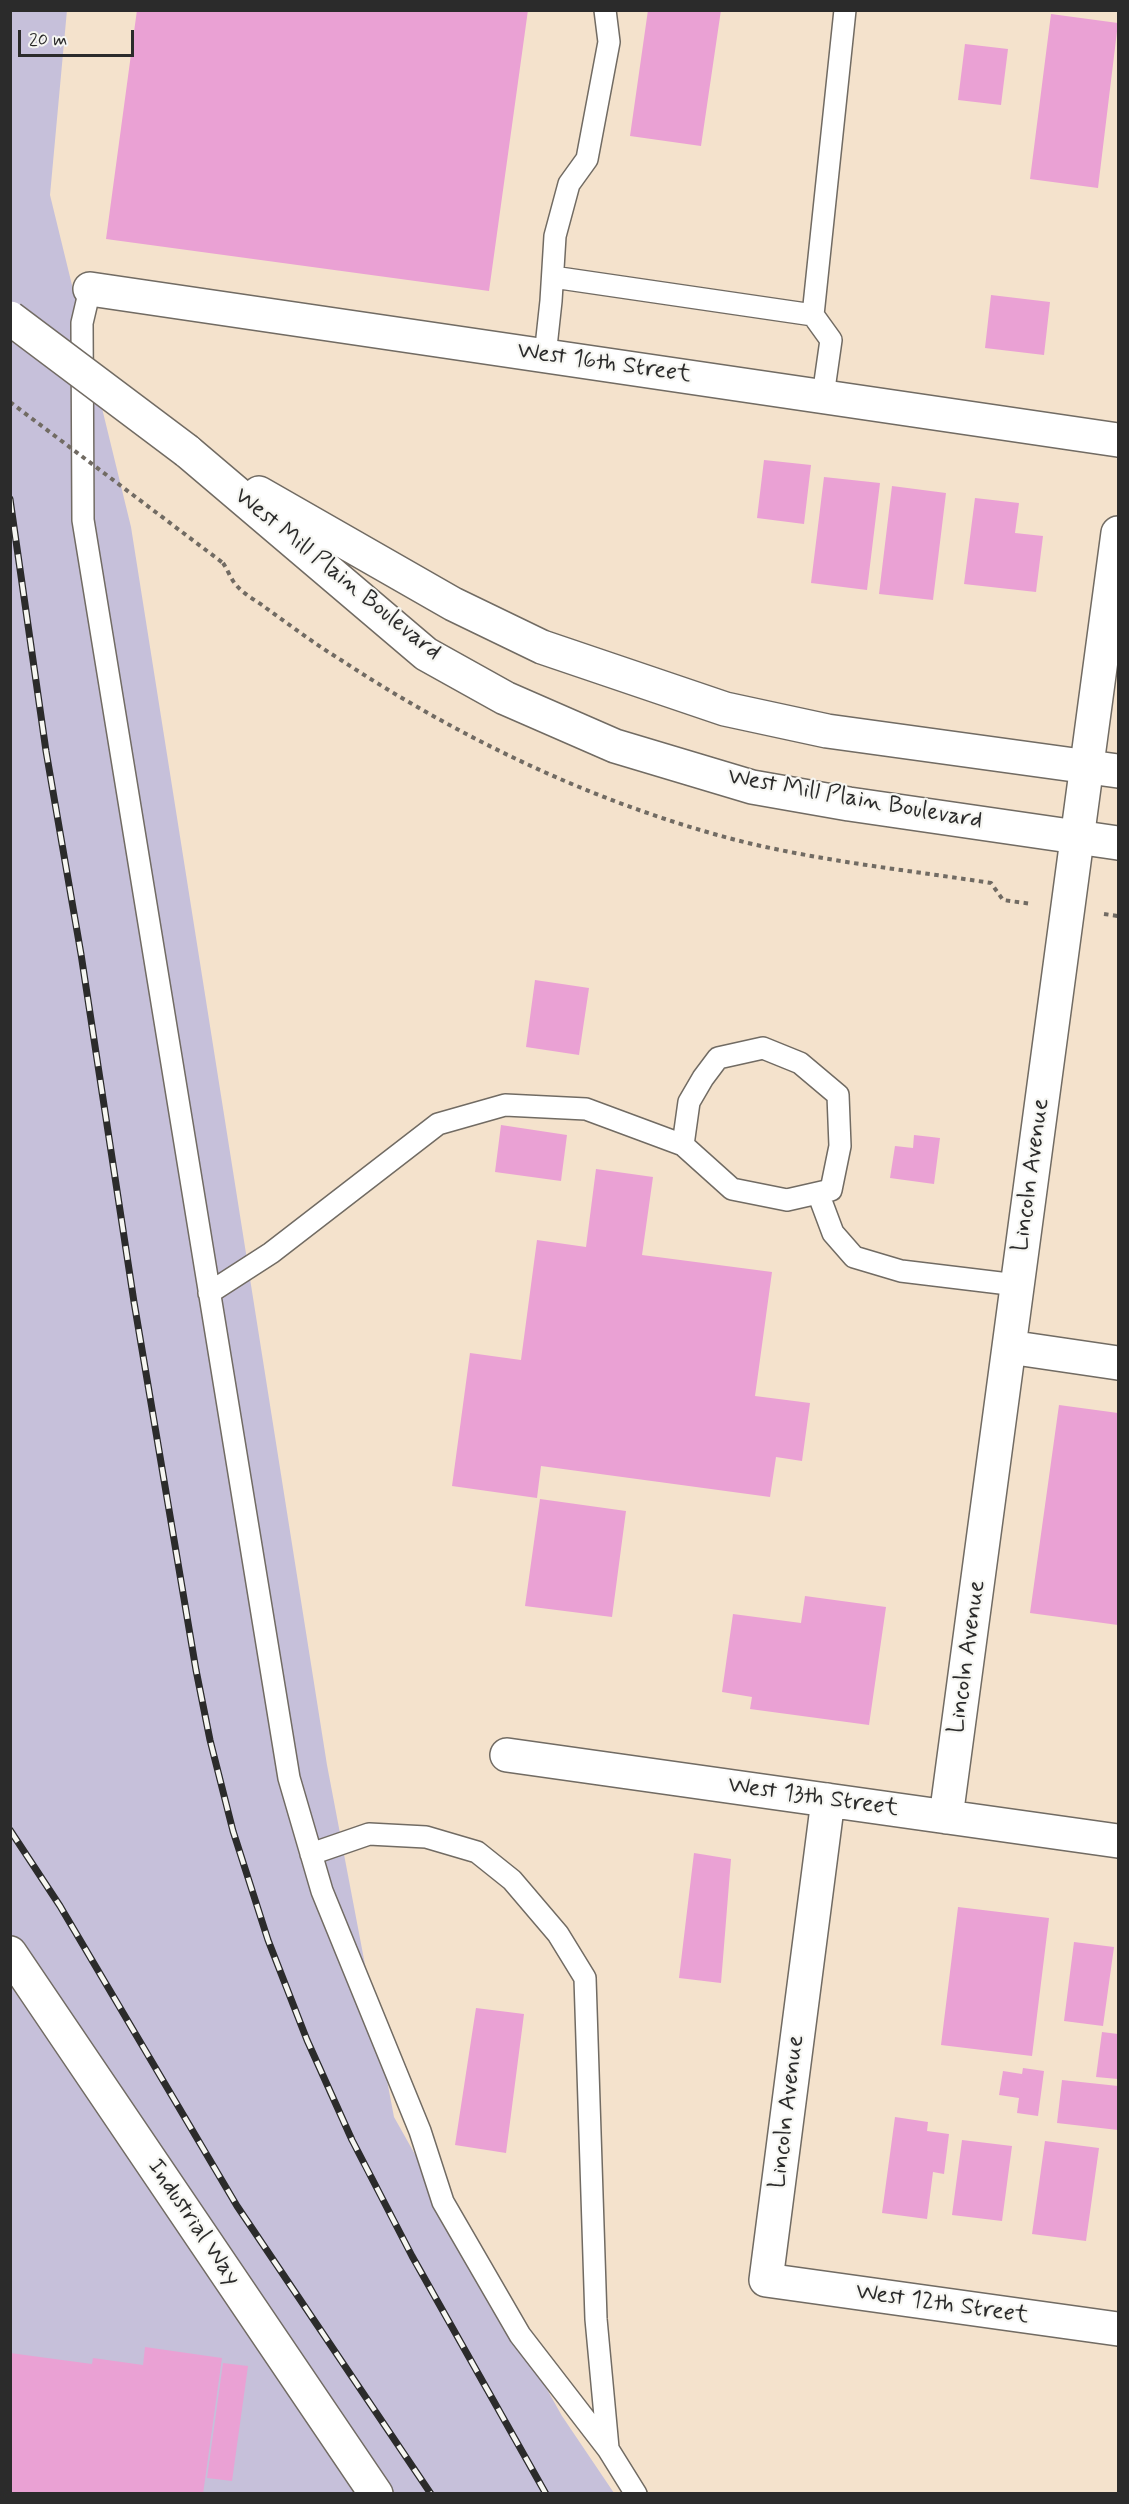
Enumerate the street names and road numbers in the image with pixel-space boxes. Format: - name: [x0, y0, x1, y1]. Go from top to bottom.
- street label: West 16th Street: [515, 338, 693, 390]
- street label: West Mill Plain Boulevard: [228, 483, 446, 667]
- street label: West Mill Plain Boulevard: [725, 763, 985, 837]
- street label: Lincoln Avenue: [1007, 1097, 1057, 1253]
- street label: Lincoln Avenue: [943, 1579, 993, 1735]
- street label: West 13th Street: [726, 1772, 900, 1824]
- street label: Lincoln Avenue: [764, 2034, 812, 2190]
- street label: Industrial Way: [140, 2154, 246, 2292]
- street label: West 12th Street: [854, 2279, 1030, 2331]

